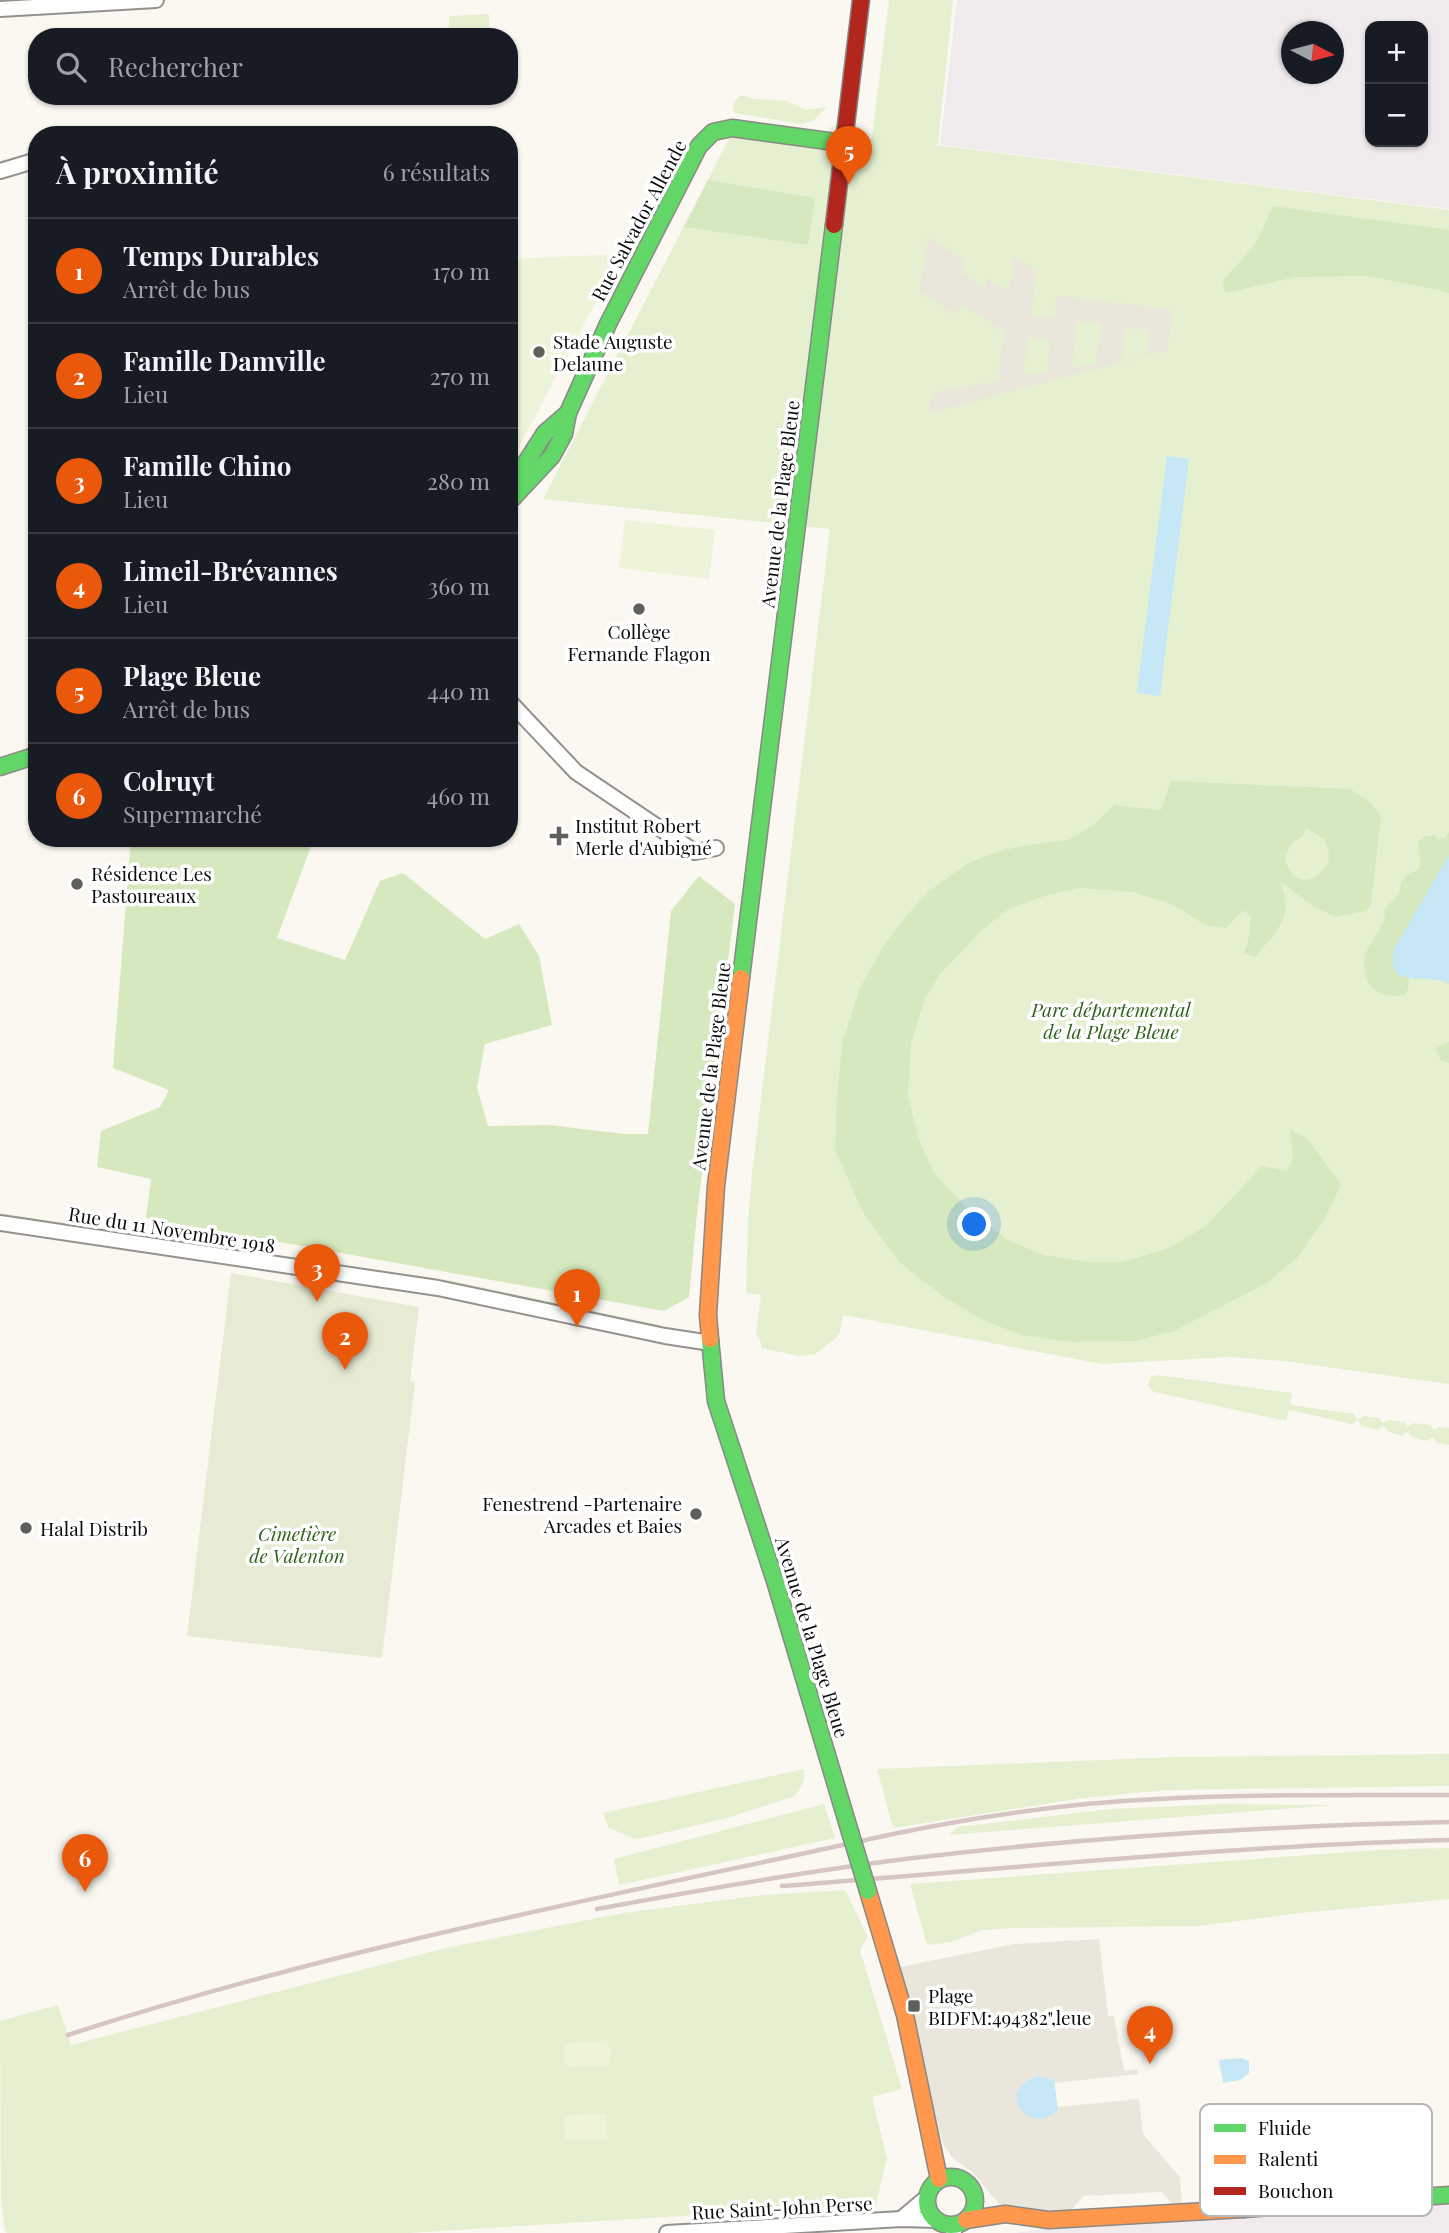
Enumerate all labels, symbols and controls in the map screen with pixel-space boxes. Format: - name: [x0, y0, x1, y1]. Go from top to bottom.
- north arrow: [1281, 21, 1344, 84]
- map controls: [1365, 21, 1428, 147]
- button: +: [1365, 21, 1428, 84]
- search box: [28, 28, 518, 105]
- icon: search: [52, 48, 90, 86]
- text: Rechercher: [108, 49, 243, 84]
- button: −: [1365, 84, 1428, 147]
- pin: 5: [826, 126, 872, 184]
- street label: Rue Salvador Allende: [584, 135, 692, 305]
- text: À proximité: [56, 152, 219, 192]
- text: 6 résultats: [383, 156, 490, 187]
- text: Temps Durables: [123, 238, 319, 273]
- text: 1: [75, 255, 83, 286]
- text: 170 m: [432, 255, 490, 286]
- text: Arrêt de bus: [123, 273, 250, 304]
- place label: Stade Auguste Delaune: [553, 328, 673, 376]
- text: Famille Damville: [123, 343, 326, 378]
- marker: Stade Auguste Delaune: [531, 344, 547, 360]
- text: 2: [73, 360, 85, 391]
- text: 270 m: [430, 360, 490, 391]
- text: Lieu: [123, 378, 168, 409]
- street label: Avenue de la Plage Bleue: [753, 399, 805, 610]
- text: Famille Chino: [123, 448, 291, 483]
- text: 3: [73, 465, 85, 496]
- text: 280 m: [427, 465, 490, 496]
- text: Lieu: [123, 483, 168, 514]
- text: Limeil-Brévannes: [123, 553, 338, 588]
- text: 4: [73, 570, 85, 601]
- text: 360 m: [428, 570, 490, 601]
- text: Lieu: [123, 588, 168, 619]
- marker: Collège Fernande Flagon: [631, 601, 647, 617]
- place label: Collège Fernande Flagon: [567, 618, 711, 666]
- text: Plage Bleue: [123, 658, 261, 693]
- text: 5: [74, 675, 84, 706]
- text: 440 m: [427, 675, 490, 706]
- text: Arrêt de bus: [123, 693, 250, 724]
- text: Colruyt: [123, 763, 214, 798]
- text: 6: [73, 780, 85, 811]
- text: 460 m: [427, 780, 490, 811]
- text: Supermarché: [123, 798, 262, 829]
- place label: Institut Robert Merle d'Aubigné: [575, 812, 712, 860]
- marker: Institut Robert Merle d'Aubigné: [549, 826, 569, 846]
- place label: Résidence Les Pastoureaux: [91, 860, 212, 908]
- marker: Résidence Les Pastoureaux: [69, 876, 85, 892]
- street label: Avenue de la Plage Bleue: [684, 961, 736, 1172]
- park label: Parc départemental de la Plage Bleue: [1030, 996, 1191, 1044]
- street label: Rue du 11 Novembre 1918: [67, 1200, 277, 1258]
- your location: [957, 1207, 991, 1241]
- pin: 3: [294, 1244, 340, 1302]
- pin: 1: [554, 1269, 600, 1327]
- pin: 2: [322, 1312, 368, 1370]
- place label: Fenestrend -Partenaire Arcades et Baies: [482, 1490, 682, 1538]
- marker: Fenestrend -Partenaire Arcades et Baies: [688, 1506, 704, 1522]
- place label: Halal Distrib: [40, 1515, 148, 1541]
- marker: Halal Distrib: [18, 1520, 34, 1536]
- park label: Cimetière de Valenton: [249, 1520, 345, 1568]
- street label: Avenue de la Plage Bleue: [770, 1532, 856, 1741]
- pin: 6: [62, 1834, 108, 1892]
- place label: Plage BIDFM:494382",leue: [928, 1982, 1091, 2030]
- marker: Plage BIDFM:494382",leue: [906, 1998, 922, 2014]
- pin: 4: [1127, 2006, 1173, 2064]
- legend: [1200, 2104, 1432, 2216]
- text: Fluide: [1258, 2114, 1311, 2140]
- text: Ralenti: [1258, 2145, 1319, 2171]
- text: Bouchon: [1258, 2177, 1334, 2203]
- street label: Rue Saint-John Perse: [691, 2189, 873, 2225]

